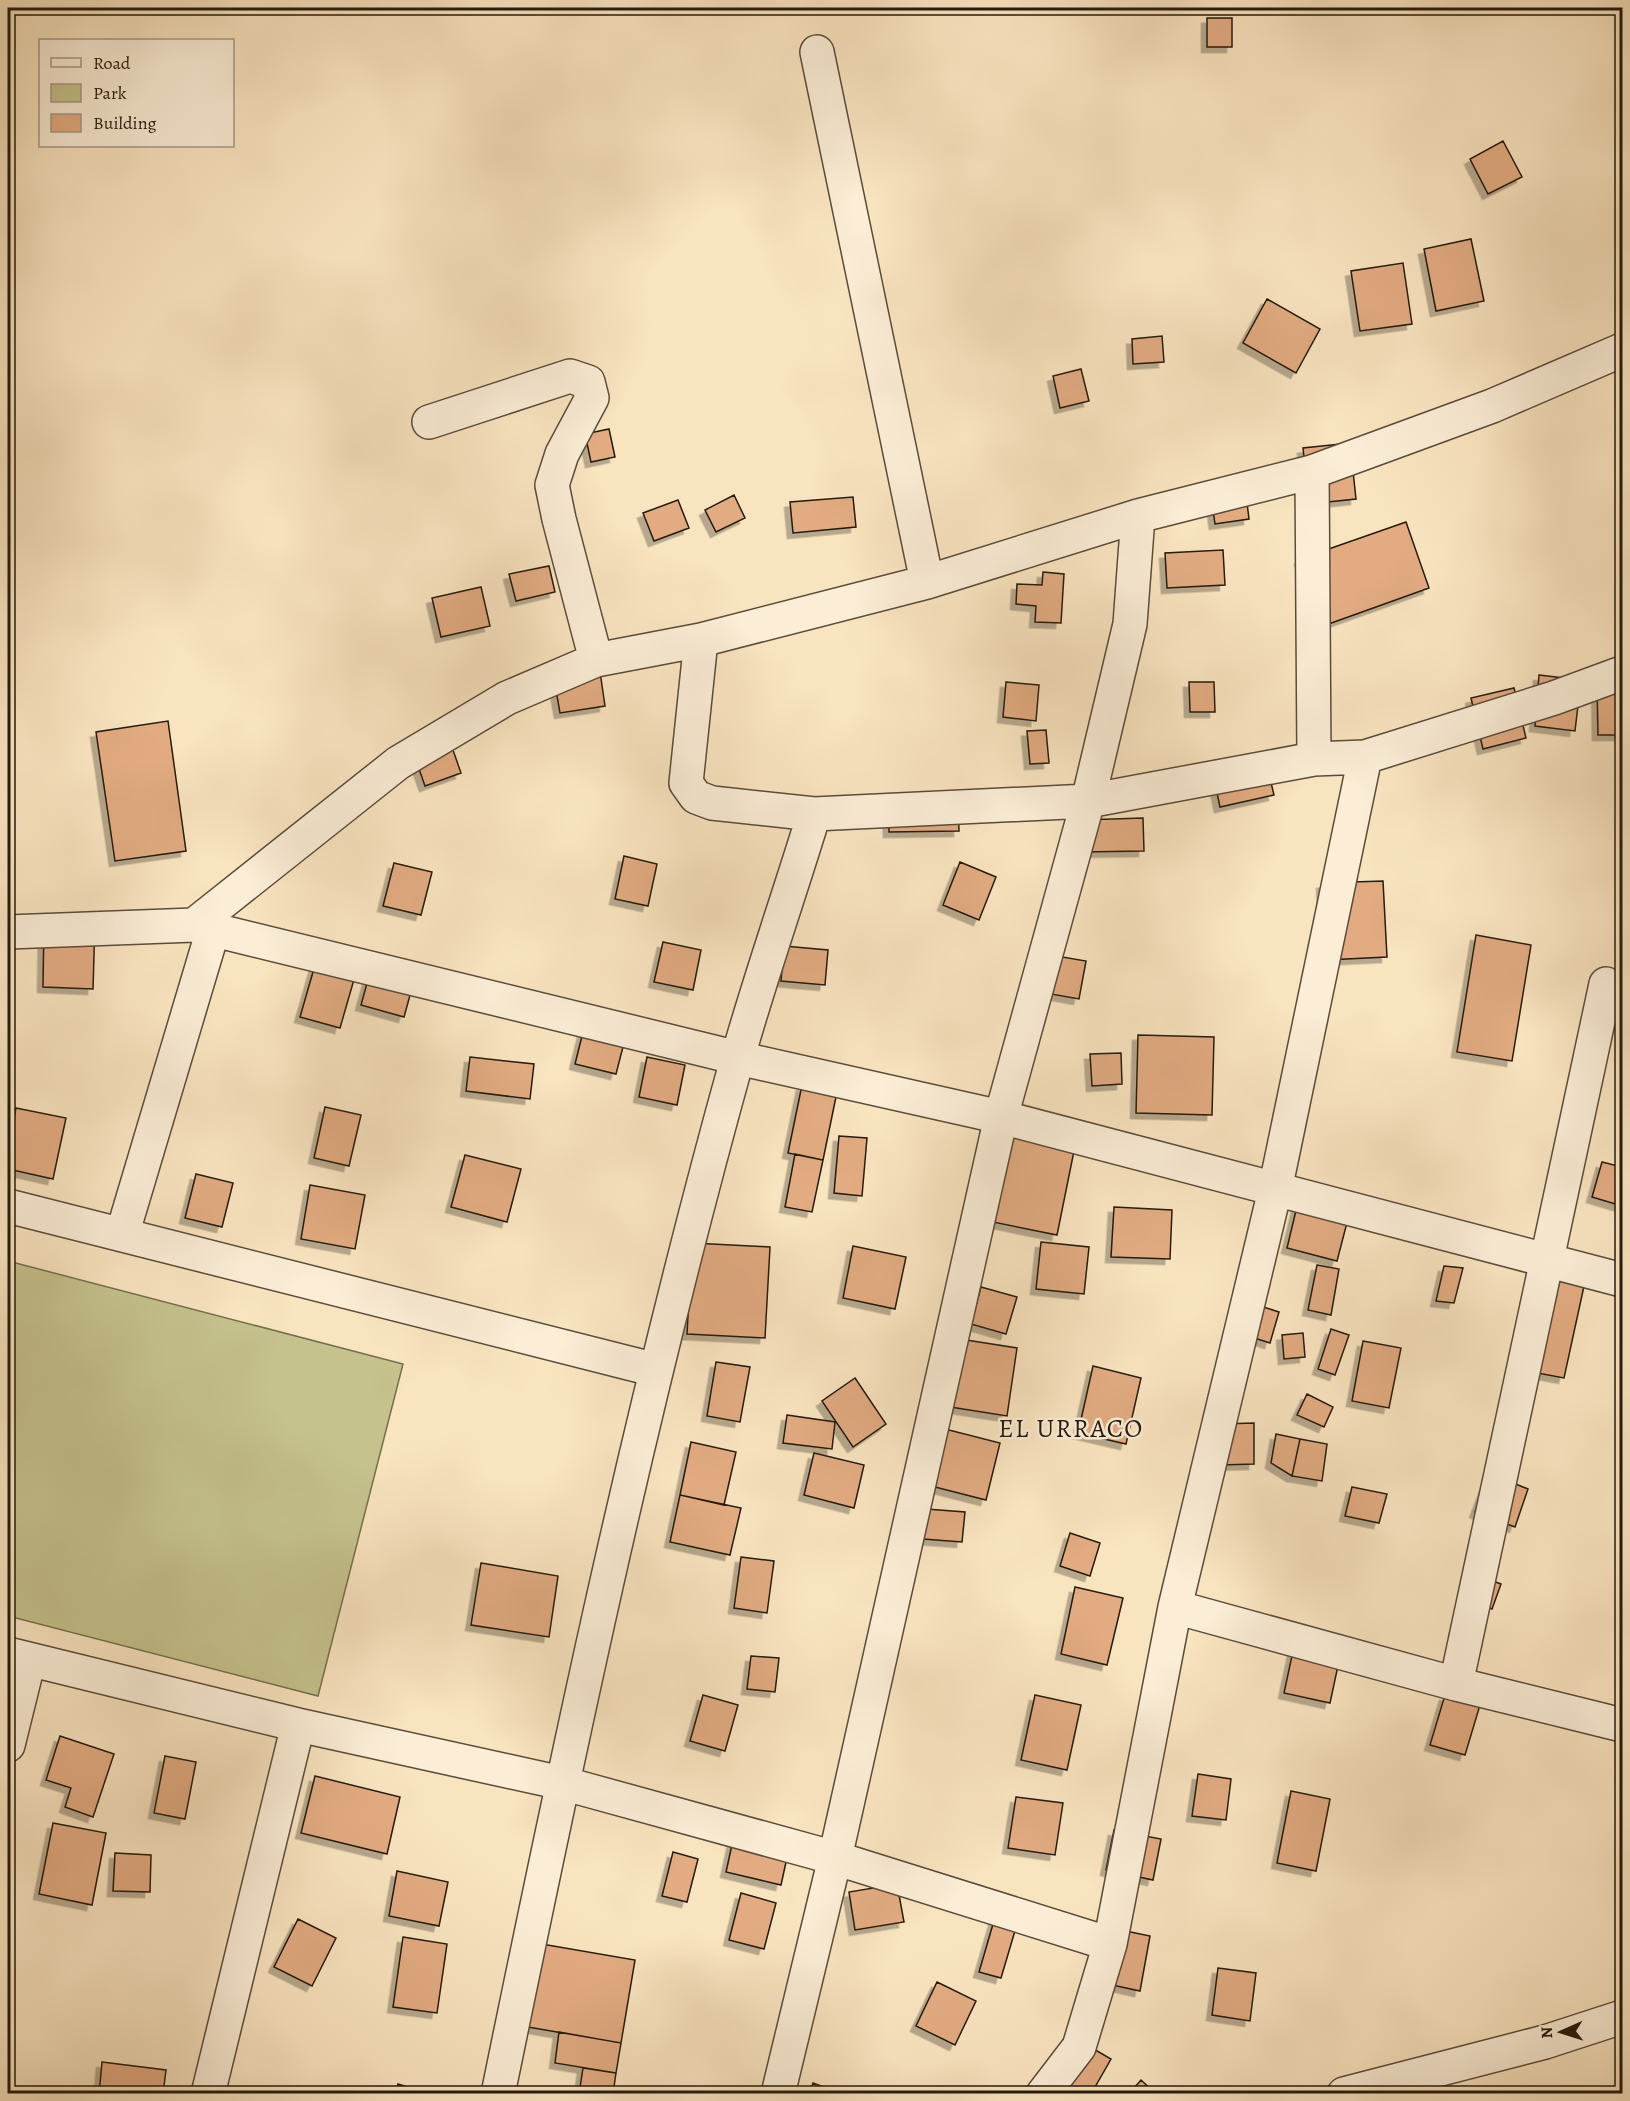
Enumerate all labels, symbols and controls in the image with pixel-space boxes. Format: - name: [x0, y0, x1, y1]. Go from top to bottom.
- legend: [39, 39, 234, 147]
- text: Road: [93, 51, 131, 75]
- text: Park: [93, 81, 127, 105]
- text: Building: [93, 111, 157, 135]
- district label: EL URRACO: [998, 1411, 1144, 1446]
- north arrow: [1531, 2002, 1591, 2062]
- text: N: [1536, 2026, 1558, 2039]

